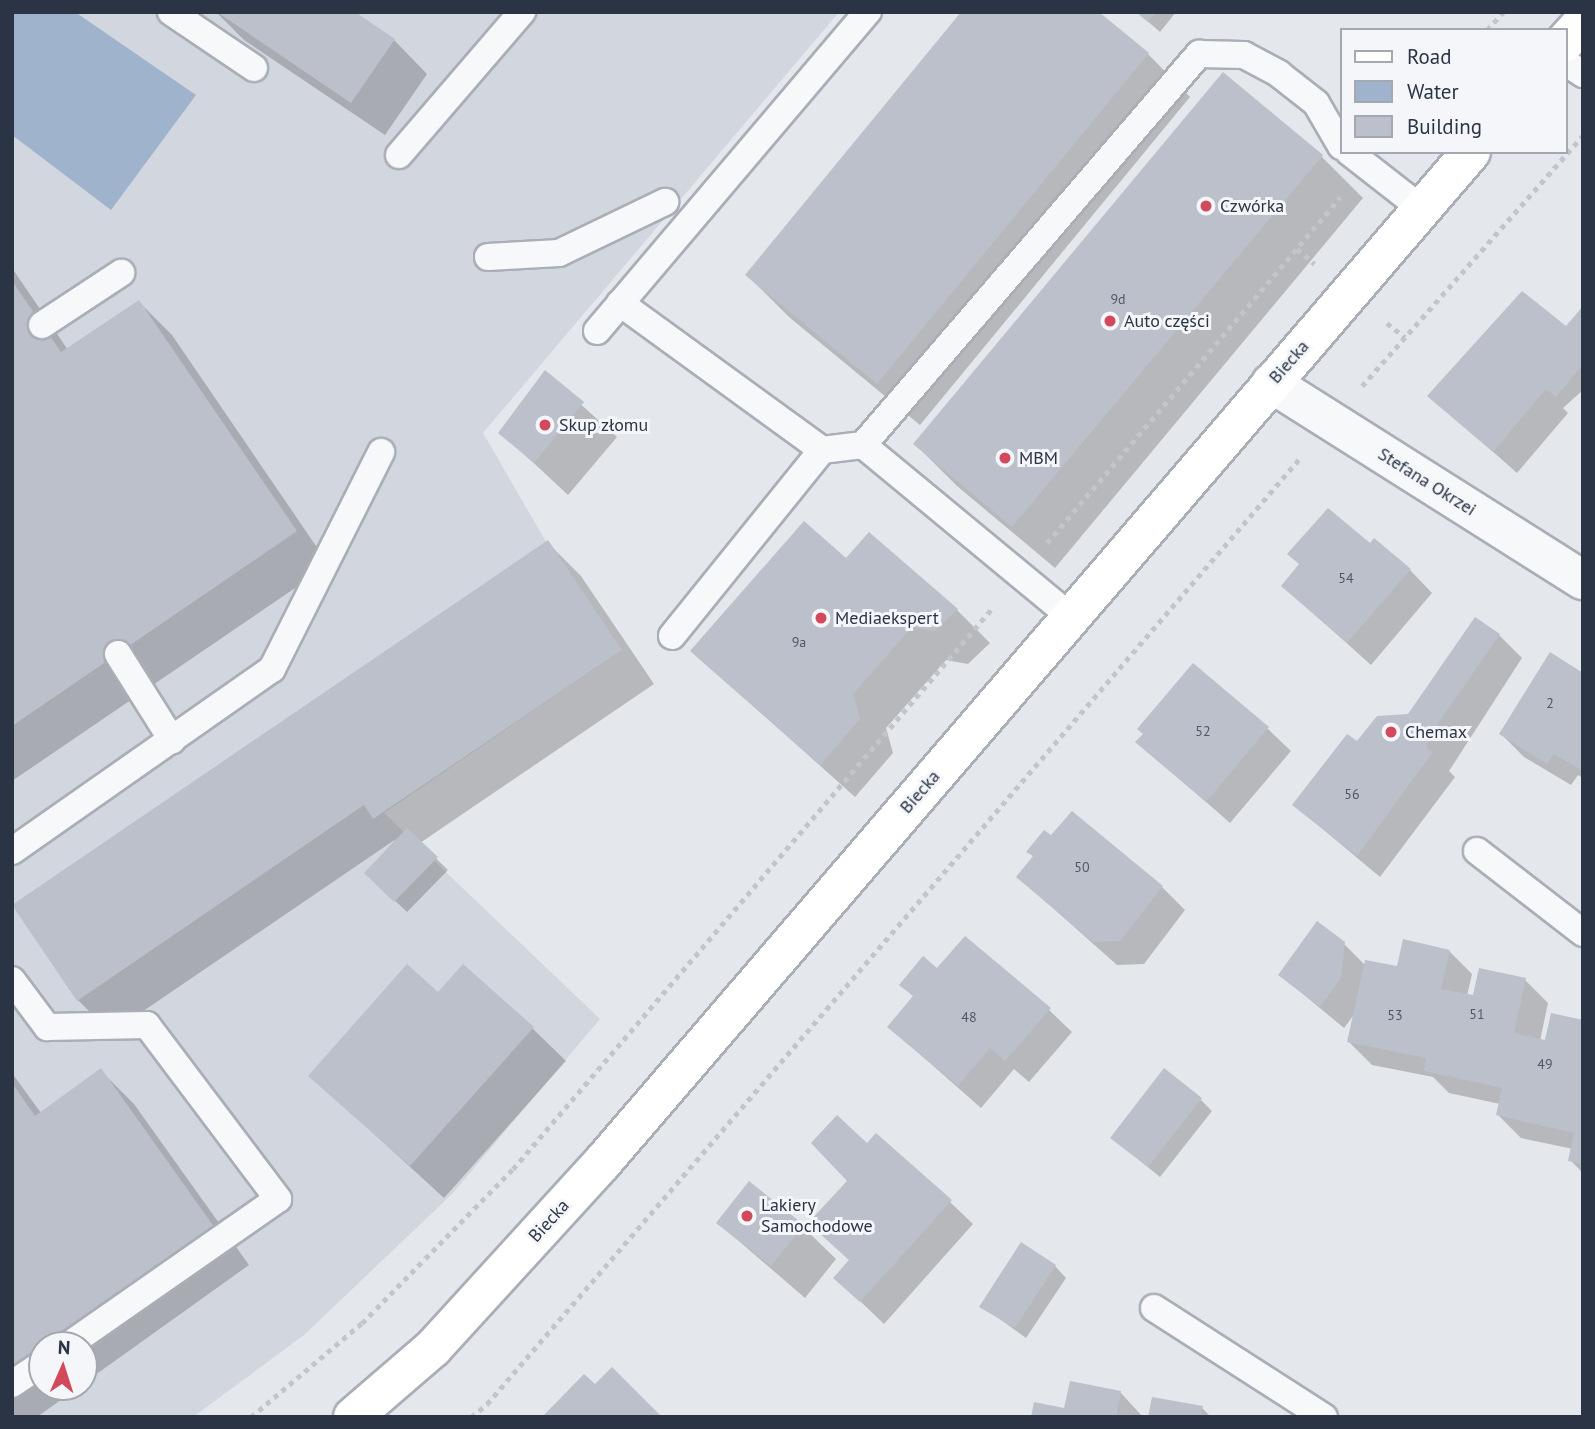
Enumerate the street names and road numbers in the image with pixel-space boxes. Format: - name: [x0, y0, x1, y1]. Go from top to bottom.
- street label: Biecka: [1264, 336, 1314, 388]
- street label: Stefana Okrzei: [1374, 443, 1480, 521]
- street label: Biecka: [895, 766, 945, 818]
- street label: Biecka: [524, 1195, 574, 1247]

